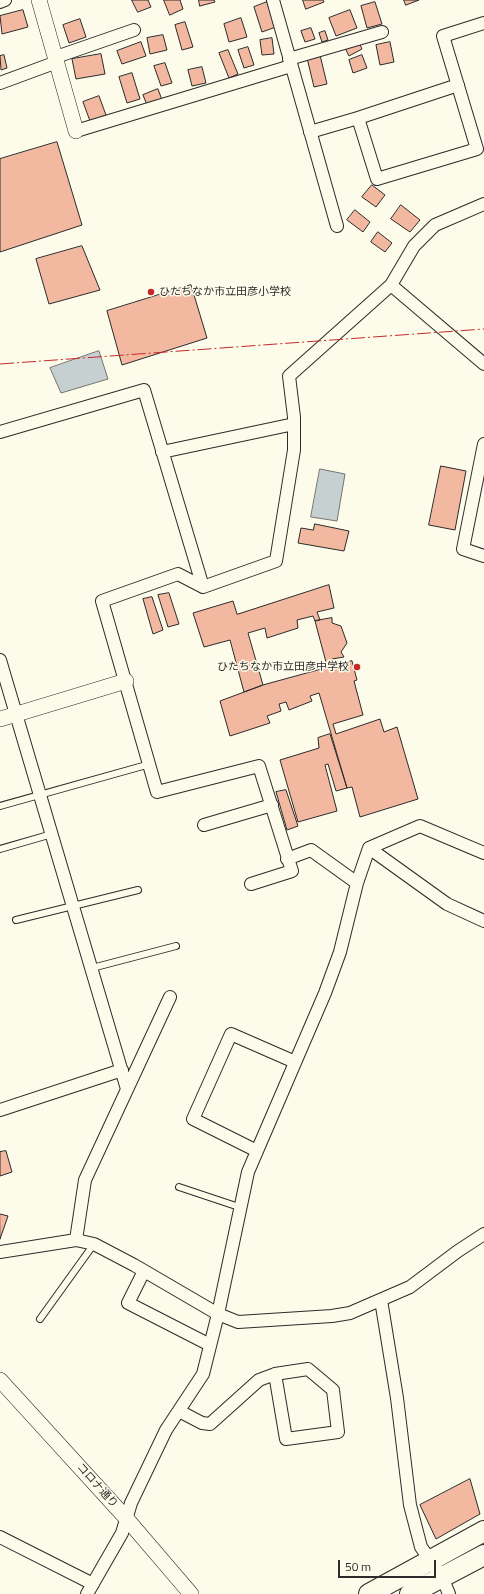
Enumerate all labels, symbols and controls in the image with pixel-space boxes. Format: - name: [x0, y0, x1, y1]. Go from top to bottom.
- place label: ひたちなか市立田彦小学校: [159, 285, 291, 299]
- marker: ひたちなか市立田彦小学校: [146, 287, 156, 297]
- place label: ひたちなか市立田彦中学校: [217, 660, 349, 674]
- marker: ひたちなか市立田彦中学校: [352, 662, 362, 672]
- street label: コロナ通り: [74, 1461, 120, 1511]
- scale bar: [340, 1552, 438, 1578]
- text: 50 m: [345, 1557, 371, 1576]

